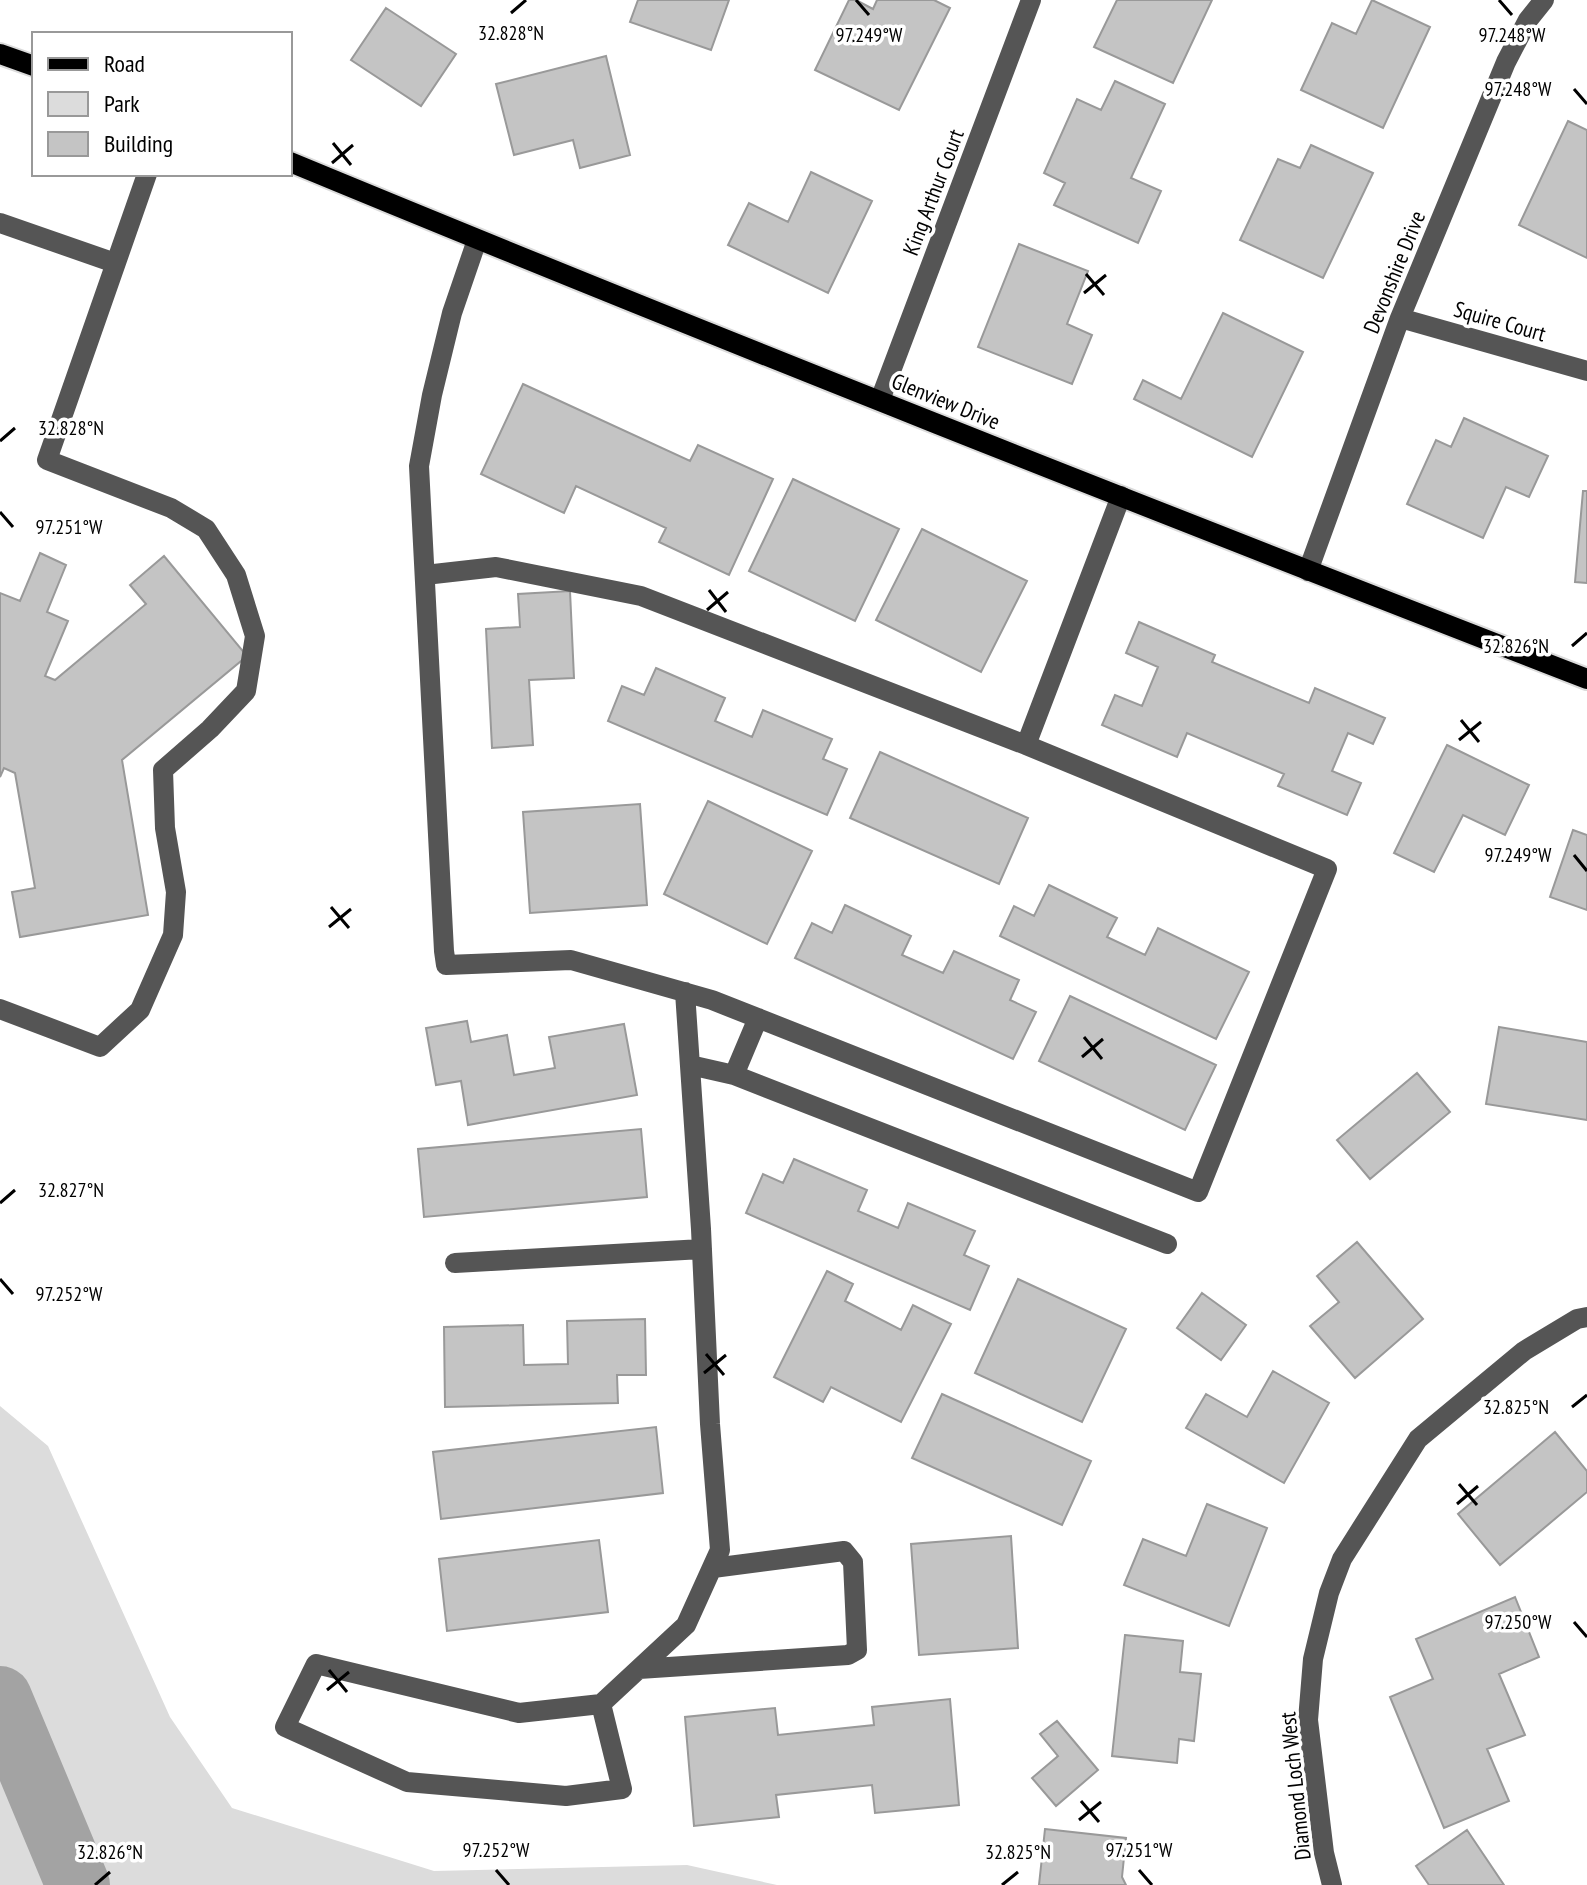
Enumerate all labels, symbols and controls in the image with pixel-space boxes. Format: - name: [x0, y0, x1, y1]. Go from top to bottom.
- text: 32.828°N: [478, 20, 544, 46]
- text: 97.249°W: [835, 22, 903, 48]
- text: 97.248°W: [1478, 22, 1546, 48]
- legend: [32, 32, 292, 176]
- text: Road: [104, 48, 145, 79]
- text: 97.248°W: [1484, 76, 1552, 102]
- text: Park: [104, 88, 140, 119]
- street label: King Arthur Court: [896, 125, 970, 259]
- text: Building: [104, 128, 173, 159]
- street label: Devonshire Drive: [1357, 207, 1431, 337]
- street label: Squire Court: [1451, 295, 1549, 347]
- street label: Glenview Drive: [888, 367, 1004, 435]
- text: 32.828°N: [38, 415, 104, 441]
- text: 97.251°W: [35, 514, 103, 540]
- text: 32.826°N: [1483, 633, 1549, 659]
- text: 97.249°W: [1484, 842, 1552, 868]
- text: 32.827°N: [38, 1177, 104, 1203]
- text: 97.252°W: [35, 1281, 103, 1307]
- text: 32.825°N: [1483, 1394, 1549, 1420]
- text: 97.250°W: [1484, 1609, 1552, 1635]
- street label: Diamond Loch West: [1273, 1711, 1317, 1861]
- text: 97.252°W: [462, 1837, 530, 1863]
- text: 97.251°W: [1105, 1837, 1173, 1863]
- text: 32.826°N: [77, 1839, 143, 1865]
- text: 32.825°N: [985, 1839, 1051, 1865]

